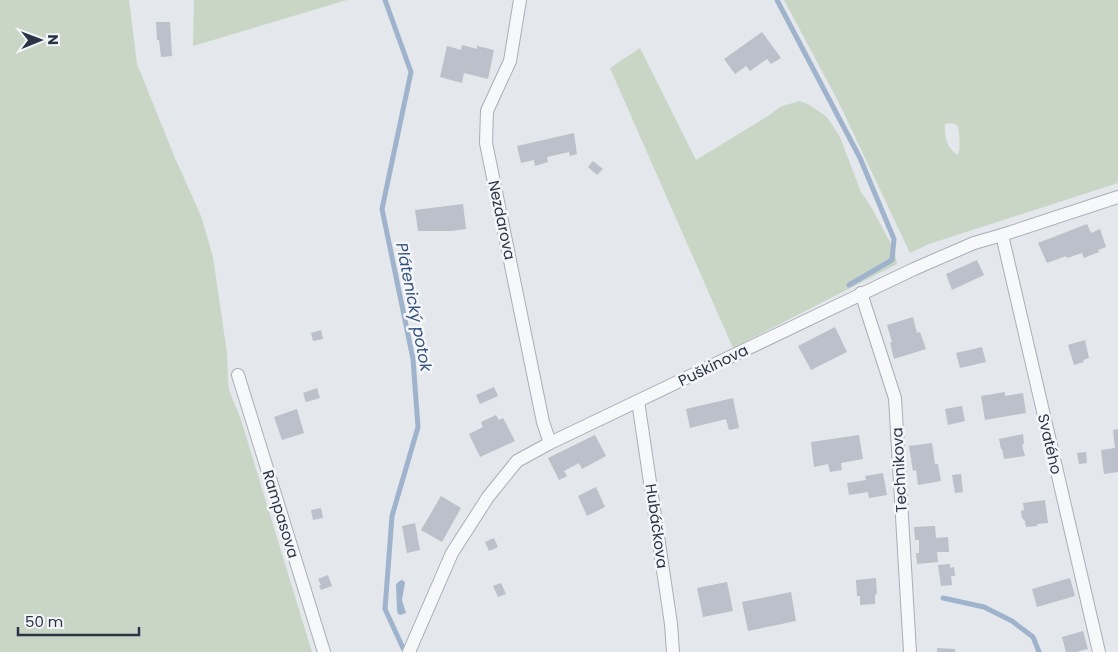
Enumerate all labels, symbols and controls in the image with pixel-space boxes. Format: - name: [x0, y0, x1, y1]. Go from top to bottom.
- north arrow: [15, 15, 65, 65]
- text: N: [43, 34, 63, 45]
- street label: Nezdarova: [483, 178, 521, 262]
- water label: Plátenický potok: [390, 240, 438, 374]
- street label: Puškinova: [675, 339, 751, 391]
- street label: Svatého: [1033, 412, 1067, 476]
- street label: Technikova: [886, 427, 912, 513]
- street label: Rampasova: [258, 467, 304, 561]
- street label: Hubáčkova: [641, 482, 673, 570]
- scale bar: [18, 604, 139, 636]
- text: 50 m: [25, 611, 63, 632]

